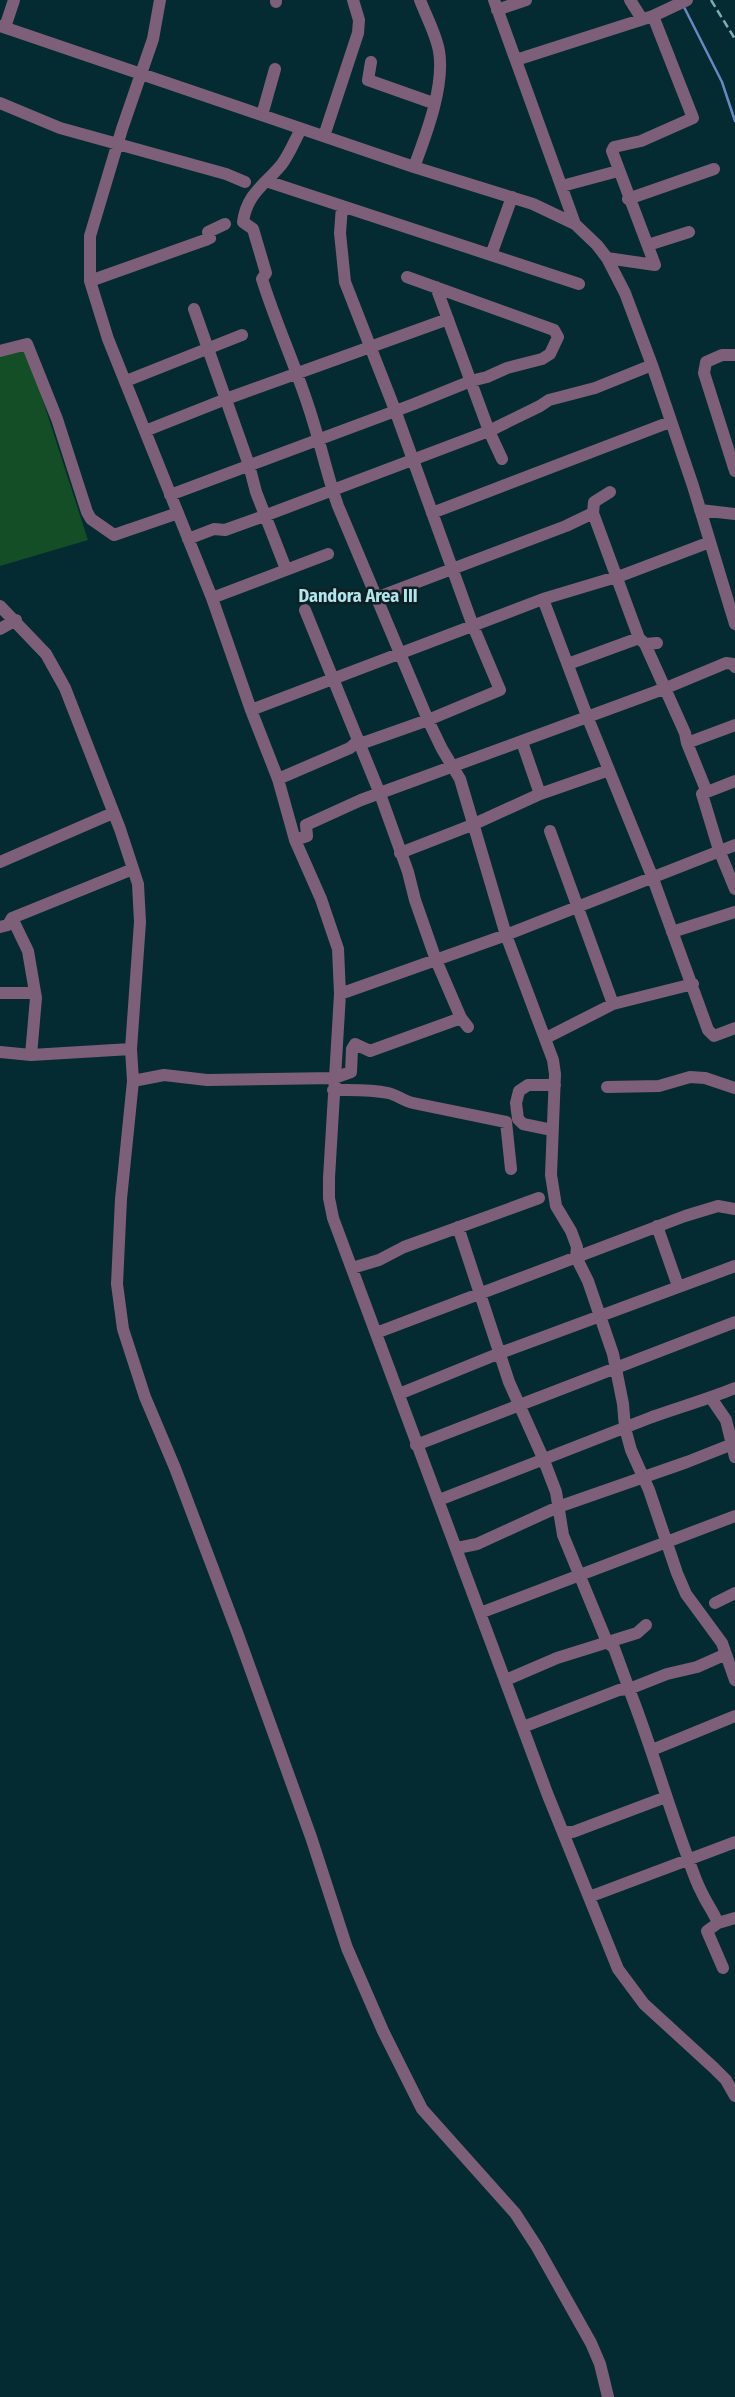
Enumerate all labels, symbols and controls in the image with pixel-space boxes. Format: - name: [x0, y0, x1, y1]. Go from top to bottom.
- district label: Dandora Area III: [298, 585, 418, 607]

